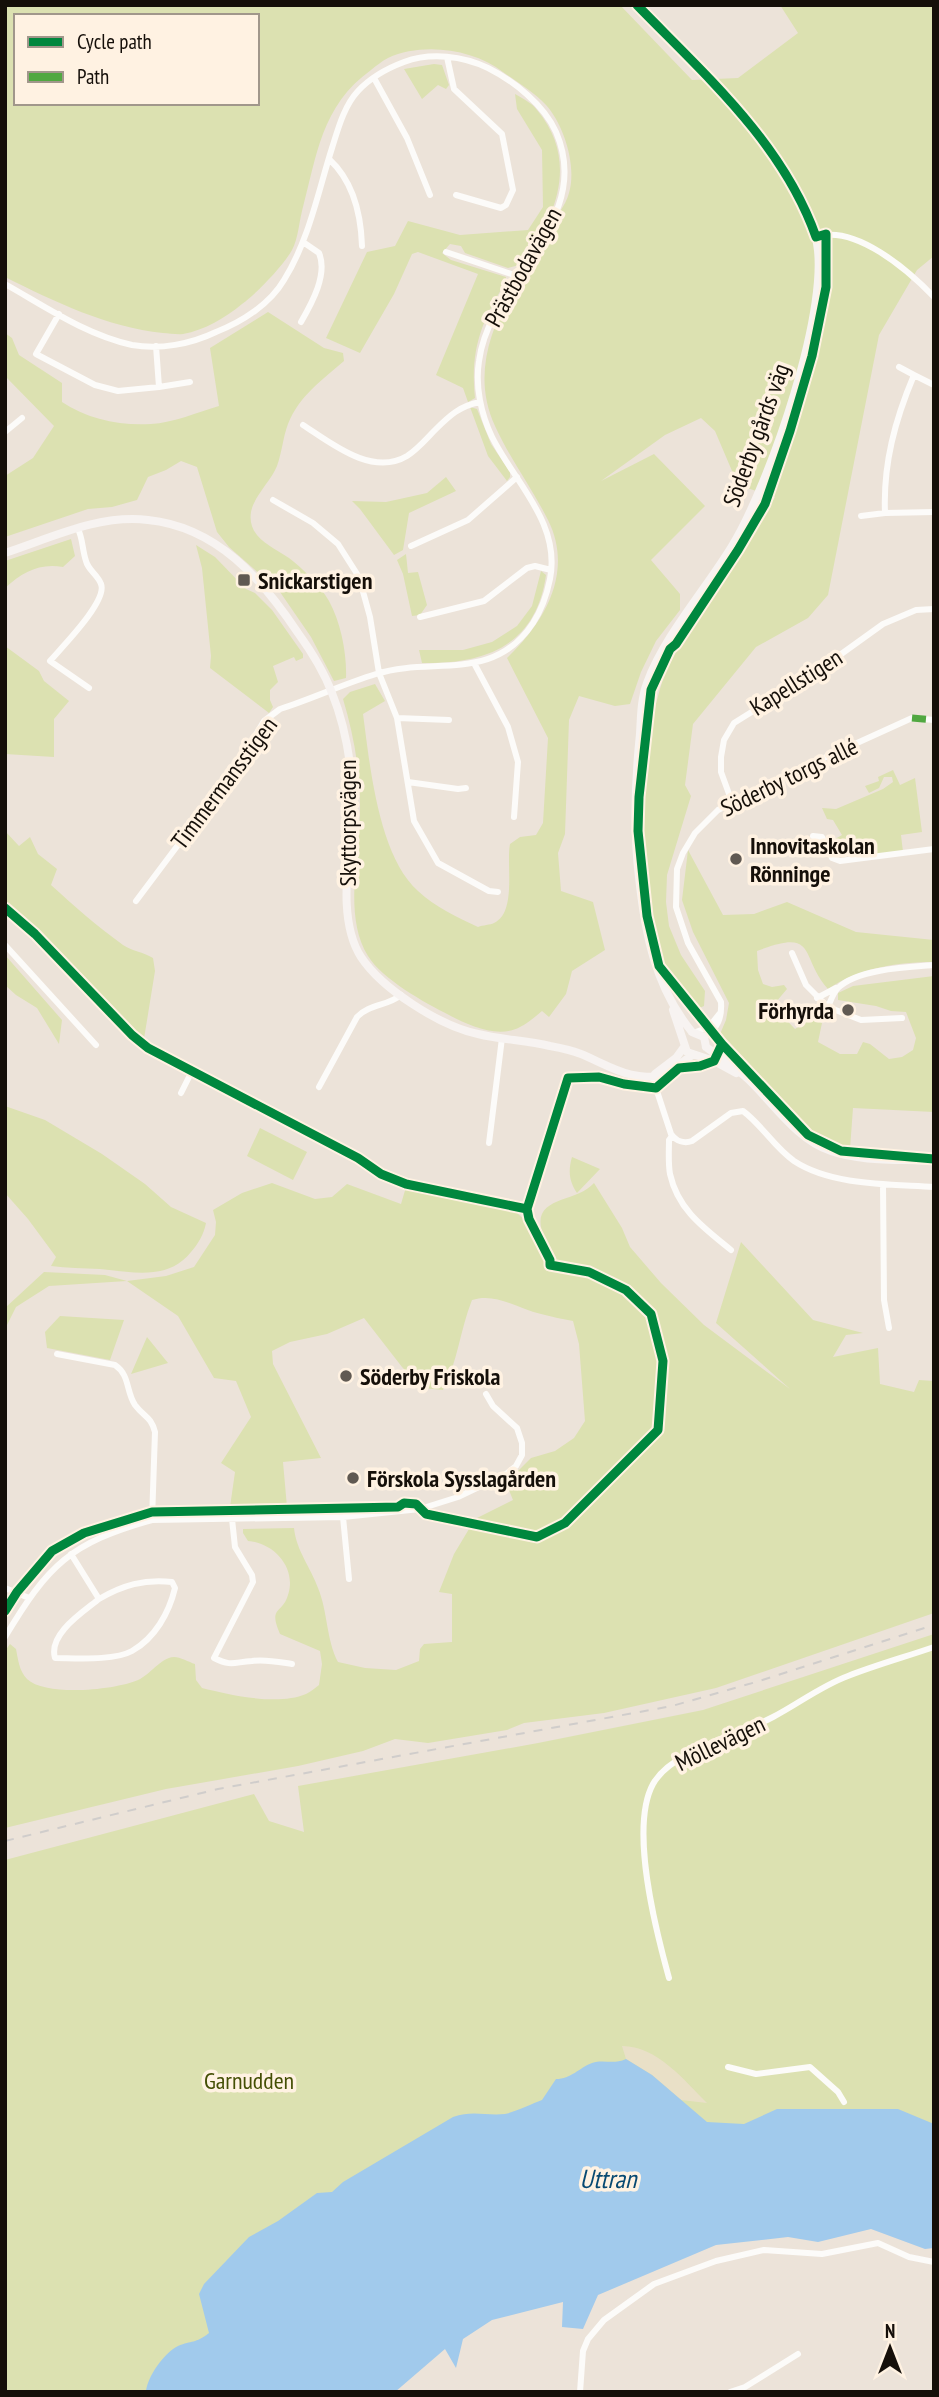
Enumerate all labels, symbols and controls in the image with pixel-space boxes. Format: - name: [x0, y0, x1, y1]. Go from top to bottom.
- legend: [14, 14, 259, 105]
- text: Cycle path: [77, 28, 152, 55]
- text: Path: [77, 63, 109, 90]
- street label: Prästbodavägen: [478, 202, 568, 332]
- street label: Söderby gårds väg: [716, 359, 796, 511]
- place label: Snickarstigen: [258, 565, 372, 596]
- marker: Snickarstigen: [236, 572, 252, 588]
- street label: Kapellstigen: [744, 642, 848, 722]
- street label: Timmermansstigen: [164, 710, 284, 856]
- street label: Söderby torgs allé: [715, 730, 863, 824]
- street label: Skyttorpsvägen: [332, 760, 363, 886]
- place label: Innovitaskolan Rönninge: [750, 830, 875, 889]
- marker: Innovitaskolan Rönninge: [728, 851, 744, 867]
- place label: Förhyrda: [758, 995, 834, 1026]
- marker: Förhyrda: [840, 1002, 856, 1018]
- place label: Söderby Friskola: [360, 1361, 500, 1392]
- marker: Söderby Friskola: [338, 1368, 354, 1384]
- place label: Förskola Sysslagården: [367, 1463, 556, 1494]
- marker: Förskola Sysslagården: [345, 1470, 361, 1486]
- street label: Möllevägen: [670, 1708, 770, 1778]
- park label: Garnudden: [204, 2065, 294, 2096]
- water label: Uttran: [580, 2162, 638, 2195]
- north arrow: [855, 2313, 925, 2383]
- text: N: [885, 2319, 895, 2343]

